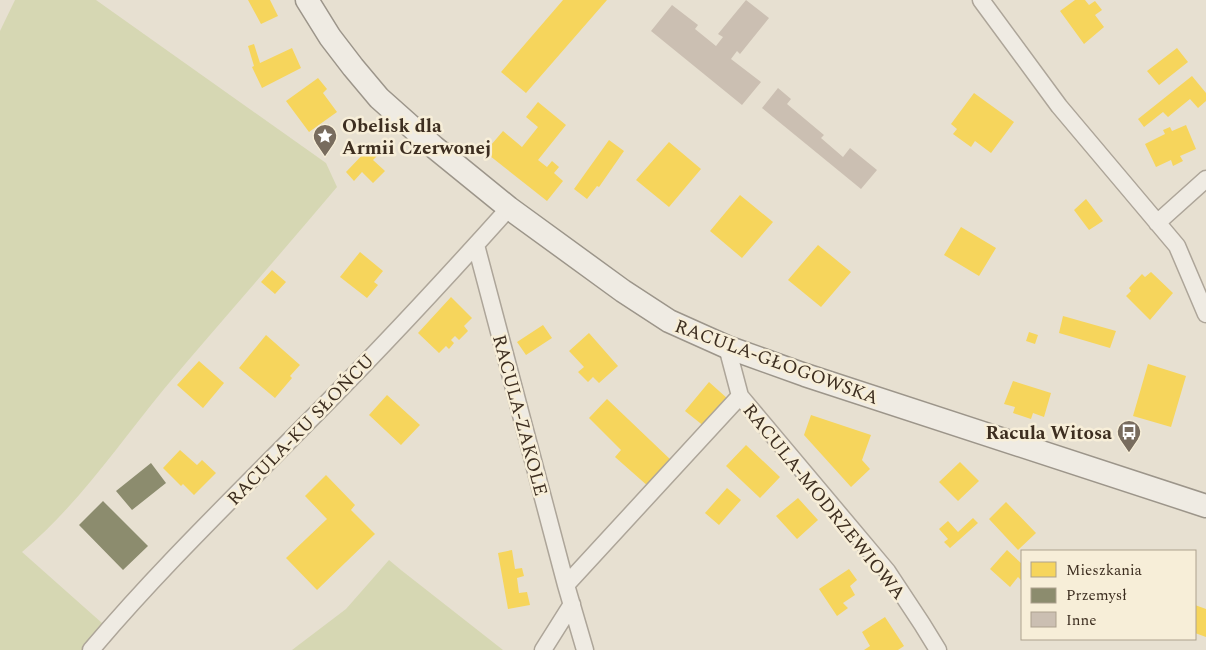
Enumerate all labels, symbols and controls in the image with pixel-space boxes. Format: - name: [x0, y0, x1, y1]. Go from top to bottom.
- place label: Obelisk dla Armii Czerwonej: [342, 112, 491, 163]
- place icon: Obelisk dla Armii Czerwonej: [312, 123, 338, 157]
- street label: RACULA-GŁOGOWSKA: [670, 312, 883, 413]
- street label: RACULA-ZAKOLE: [484, 331, 555, 499]
- street label: RACULA-KU SŁOŃCU: [220, 347, 382, 513]
- street label: RACULA-MODRZEWIOWA: [735, 397, 912, 607]
- place label: Racula Witosa: [986, 419, 1112, 448]
- bus stop icon: Racula Witosa: [1116, 419, 1142, 453]
- legend: [1021, 550, 1196, 640]
- text: Mieszkania: [1066, 559, 1143, 582]
- text: Przemysł: [1066, 584, 1127, 607]
- text: Inne: [1066, 609, 1097, 632]

